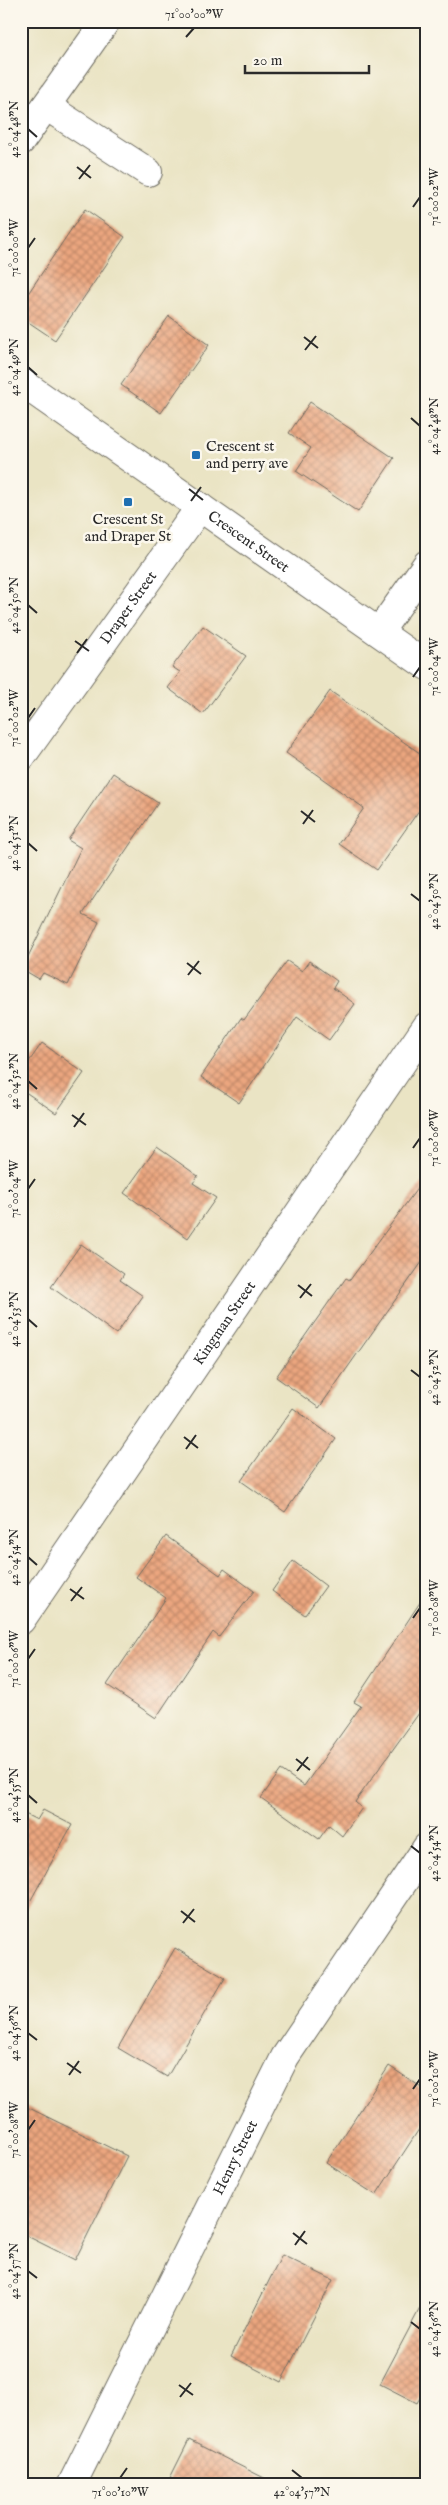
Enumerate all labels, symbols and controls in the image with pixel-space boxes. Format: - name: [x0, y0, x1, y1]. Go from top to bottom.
- text: 71°00'00"W: [165, 7, 224, 22]
- scale bar: [245, 42, 369, 74]
- text: 20 m: [253, 51, 283, 70]
- text: 42°04'48"N: [7, 100, 22, 158]
- text: 71°00'02"W: [427, 167, 442, 226]
- text: 71°00'00"W: [7, 218, 22, 277]
- text: 42°04'49"N: [7, 337, 22, 396]
- text: 42°04'48"N: [427, 397, 442, 455]
- place label: Crescent st and perry ave: [206, 437, 288, 473]
- marker: Crescent st and perry ave: [190, 449, 202, 461]
- marker: Crescent St and Draper St: [122, 496, 134, 508]
- street label: Crescent Street: [204, 506, 293, 576]
- place label: Crescent St and Draper St: [85, 510, 171, 546]
- street label: Draper Street: [96, 567, 161, 648]
- text: 42°04'50"N: [7, 576, 22, 633]
- text: 71°00'04"W: [427, 637, 442, 696]
- text: 71°00'02"W: [7, 688, 22, 747]
- text: 42°04'51"N: [7, 815, 22, 871]
- text: 42°04'50"N: [427, 872, 442, 929]
- text: 42°04'52"N: [7, 1052, 22, 1109]
- text: 71°00'06"W: [427, 1109, 442, 1167]
- text: 71°00'04"W: [7, 1159, 22, 1218]
- street label: Kingman Street: [189, 1277, 260, 1368]
- text: 42°04'53"N: [7, 1291, 22, 1347]
- text: 42°04'52"N: [427, 1348, 442, 1405]
- text: 42°04'54"N: [7, 1528, 22, 1585]
- text: 71°00'08"W: [427, 1579, 442, 1637]
- text: 71°00'06"W: [7, 1630, 22, 1688]
- text: 42°04'55"N: [7, 1767, 22, 1823]
- text: 42°04'54"N: [427, 1824, 442, 1881]
- text: 42°04'56"N: [7, 2004, 22, 2061]
- text: 71°00'10"W: [427, 2050, 442, 2107]
- text: 71°00'08"W: [7, 2101, 22, 2159]
- street label: Henry Street: [208, 2117, 262, 2198]
- text: 42°04'57"N: [7, 2242, 22, 2299]
- text: 42°04'56"N: [427, 2300, 442, 2357]
- text: 71°00'10"W: [92, 2485, 149, 2500]
- text: 42°04'57"N: [274, 2485, 331, 2500]

